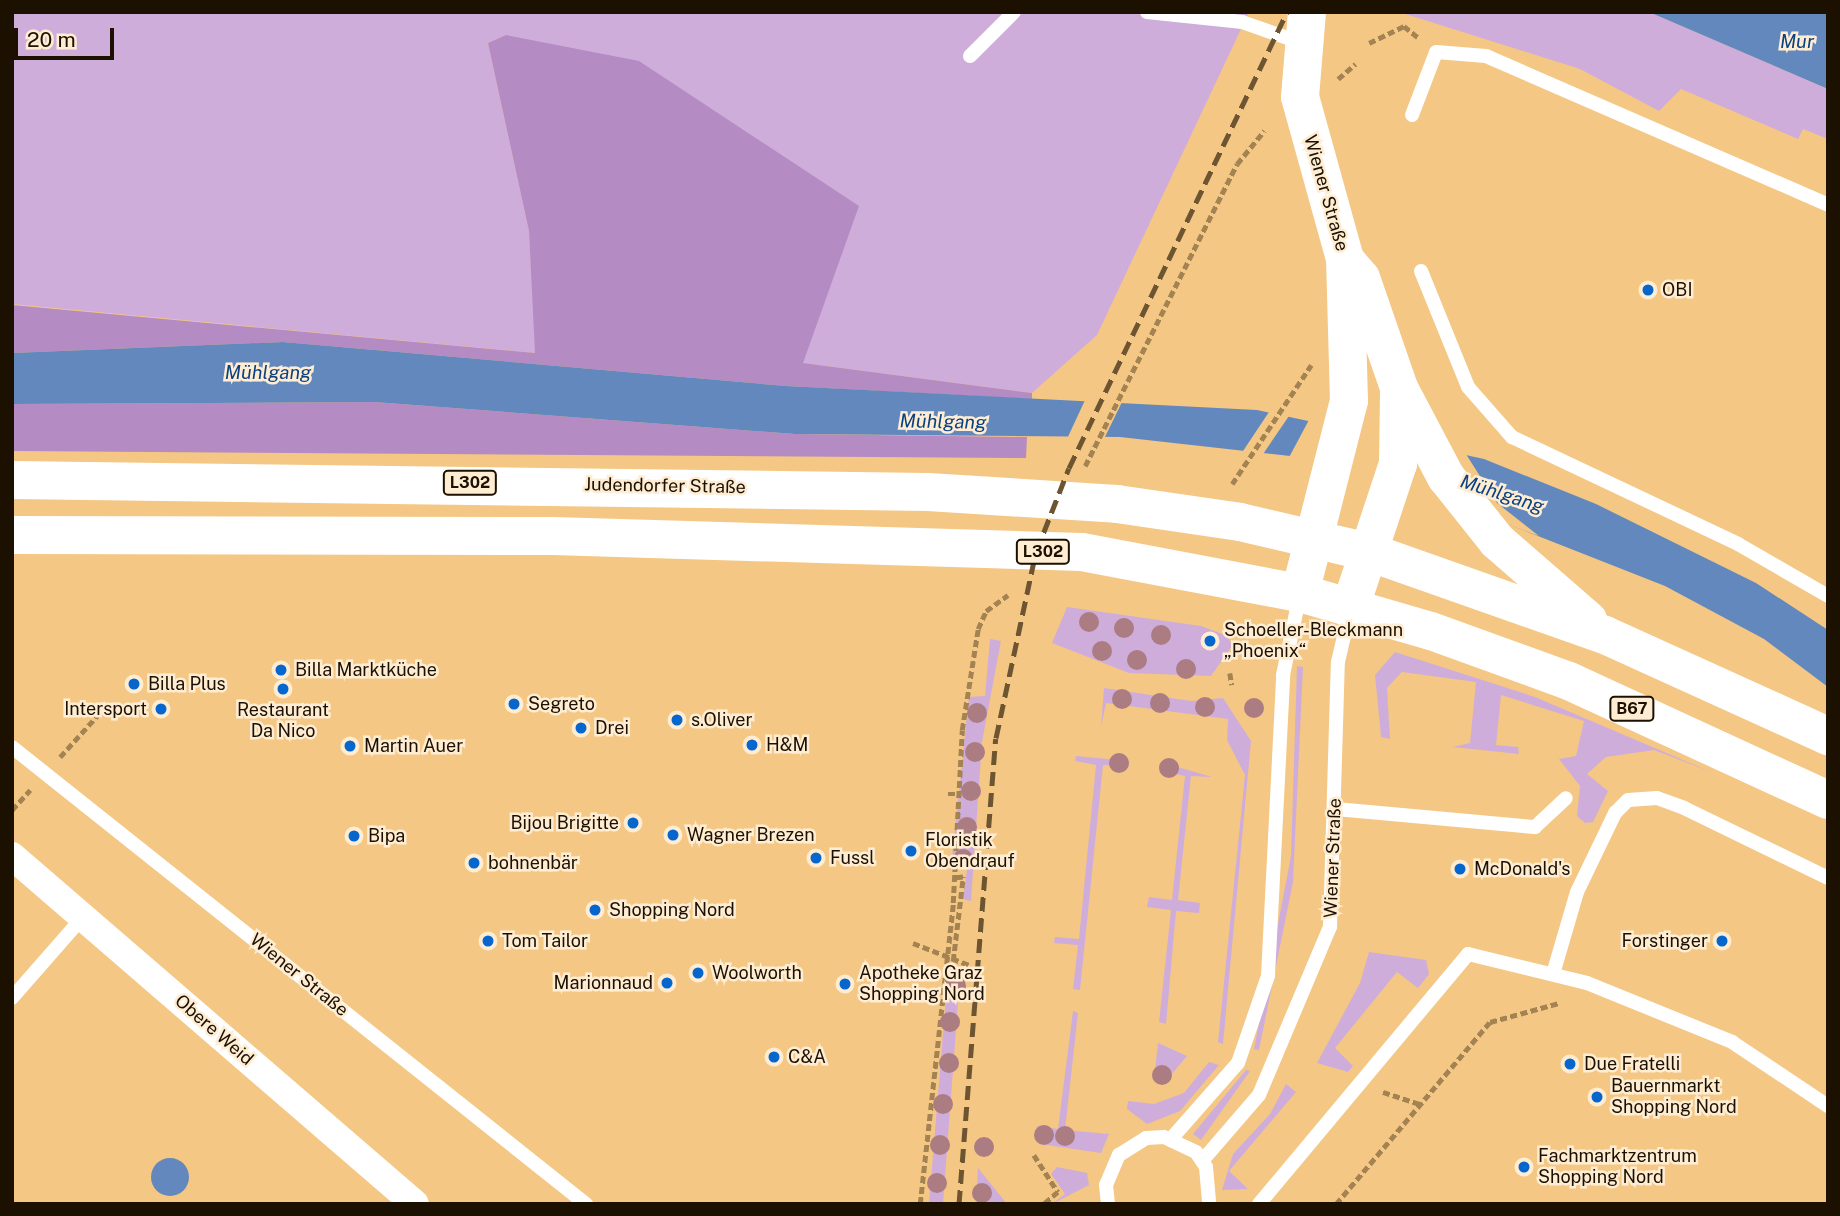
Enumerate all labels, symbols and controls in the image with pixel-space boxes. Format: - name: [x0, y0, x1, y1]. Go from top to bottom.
- scale bar: [18, 14, 117, 58]
- text: 20 m: [27, 27, 76, 52]
- water label: Mur: [1780, 31, 1814, 53]
- street label: Wiener Straße: [1299, 132, 1353, 254]
- place label: OBI: [1662, 279, 1692, 301]
- marker: OBI: [1640, 282, 1656, 298]
- water label: Mühlgang: [225, 362, 311, 384]
- water label: Mühlgang: [900, 410, 986, 434]
- road number: L302: [442, 470, 498, 496]
- water label: Mühlgang: [1457, 470, 1547, 518]
- street label: Judendorfer Straße: [584, 474, 746, 498]
- road number: L302: [1015, 540, 1071, 565]
- place label: Schoeller-Bleckmann „Phoenix“: [1224, 620, 1403, 662]
- marker: Schoeller-Bleckmann „Phoenix“: [1202, 633, 1218, 649]
- place label: Billa Marktküche: [295, 659, 437, 681]
- marker: Billa Marktküche: [273, 662, 289, 678]
- place label: Billa Plus: [148, 673, 226, 695]
- marker: Billa Plus: [126, 676, 142, 692]
- marker: Restaurant Da Nico: [275, 681, 291, 697]
- place label: Segreto: [528, 693, 595, 715]
- marker: Segreto: [506, 696, 522, 712]
- road number: B67: [1609, 696, 1655, 722]
- place label: Intersport: [64, 698, 147, 720]
- place label: Restaurant Da Nico: [237, 700, 329, 742]
- marker: Intersport: [153, 701, 169, 717]
- place label: s.Oliver: [691, 709, 753, 731]
- marker: s.Oliver: [669, 712, 685, 728]
- place label: Drei: [595, 717, 629, 739]
- marker: Drei: [573, 720, 589, 736]
- place label: H&M: [766, 734, 808, 756]
- place label: Martin Auer: [364, 735, 463, 757]
- marker: H&M: [744, 737, 760, 753]
- marker: Martin Auer: [342, 738, 358, 754]
- street label: Wiener Straße: [1320, 798, 1346, 918]
- place label: Bijou Brigitte: [511, 812, 619, 834]
- marker: Bijou Brigitte: [625, 815, 641, 831]
- place label: Wagner Brezen: [687, 824, 815, 846]
- place label: Bipa: [368, 825, 405, 847]
- marker: Wagner Brezen: [665, 827, 681, 843]
- marker: Bipa: [346, 828, 362, 844]
- place label: Floristik Obendrauf: [925, 830, 1015, 872]
- marker: Floristik Obendrauf: [903, 843, 919, 859]
- place label: Fussl: [830, 847, 875, 869]
- marker: Fussl: [808, 850, 824, 866]
- place label: bohnenbär: [488, 852, 578, 874]
- marker: bohnenbär: [466, 855, 482, 871]
- place label: McDonald's: [1474, 858, 1570, 880]
- marker: McDonald's: [1452, 861, 1468, 877]
- place label: Shopping Nord: [609, 899, 735, 921]
- marker: Shopping Nord: [587, 902, 603, 918]
- street label: Wiener Straße: [246, 929, 352, 1021]
- place label: Tom Tailor: [502, 930, 588, 952]
- place label: Forstinger: [1621, 930, 1708, 952]
- marker: Tom Tailor: [480, 933, 496, 949]
- marker: Forstinger: [1714, 933, 1730, 949]
- place label: Woolworth: [712, 962, 802, 984]
- place label: Apotheke Graz Shopping Nord: [859, 963, 985, 1006]
- marker: Woolworth: [690, 965, 706, 981]
- place label: Marionnaud: [554, 972, 653, 994]
- marker: Marionnaud: [659, 975, 675, 991]
- marker: Apotheke Graz Shopping Nord: [837, 976, 853, 992]
- street label: Obere Weid: [170, 990, 258, 1070]
- place label: C&A: [788, 1046, 826, 1068]
- marker: C&A: [766, 1049, 782, 1065]
- place label: Due Fratelli: [1584, 1053, 1680, 1075]
- marker: Due Fratelli: [1562, 1056, 1578, 1072]
- place label: Bauernmarkt Shopping Nord: [1611, 1076, 1737, 1118]
- marker: Bauernmarkt Shopping Nord: [1589, 1089, 1605, 1105]
- place label: Fachmarktzentrum Shopping Nord: [1538, 1146, 1697, 1188]
- marker: Fachmarktzentrum Shopping Nord: [1516, 1159, 1532, 1175]

